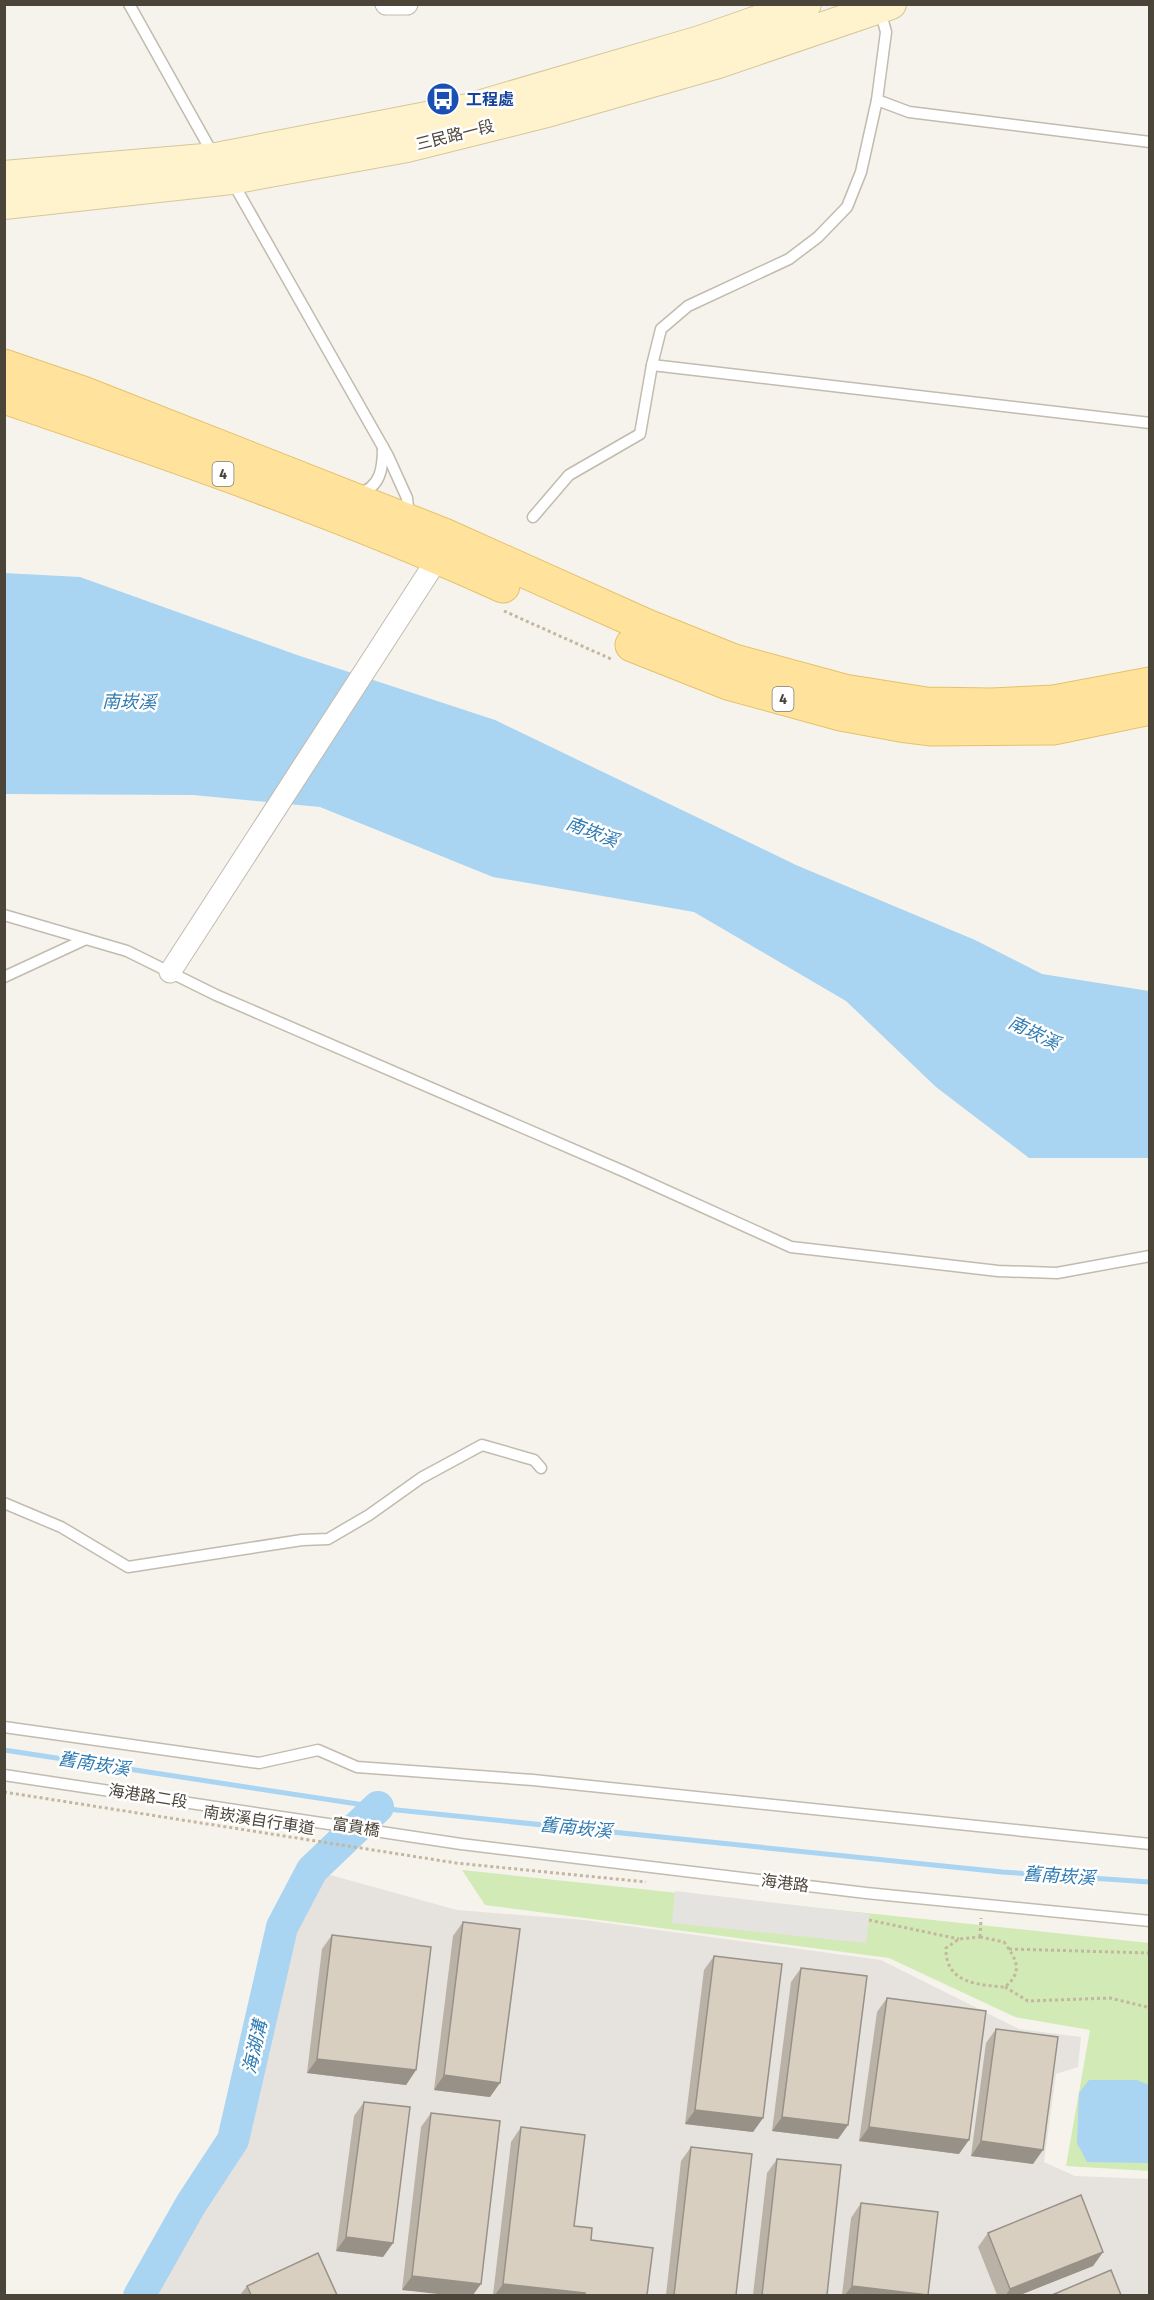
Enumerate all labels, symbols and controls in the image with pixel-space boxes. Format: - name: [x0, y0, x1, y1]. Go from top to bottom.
- bus stop icon: 工程處: [425, 81, 461, 117]
- place label: 工程處: [466, 90, 514, 109]
- street label: 三民路一段: [414, 116, 496, 154]
- road number: 4: [212, 462, 234, 486]
- road number: 4: [772, 687, 794, 711]
- water label: 南崁溪: [102, 691, 159, 714]
- water label: 南崁溪: [563, 812, 624, 853]
- water label: 南崁溪: [1005, 1011, 1066, 1056]
- water label: 舊南崁溪: [57, 1748, 134, 1781]
- street label: 海港路二段: [107, 1780, 189, 1812]
- street label: 南崁溪自行車道: [202, 1802, 316, 1838]
- water label: 舊南崁溪: [539, 1813, 616, 1843]
- street label: 富貴橋: [331, 1814, 381, 1840]
- water label: 舊南崁溪: [1022, 1863, 1099, 1890]
- street label: 海港路: [760, 1871, 810, 1895]
- water label: 海湖溝: [238, 2015, 272, 2076]

